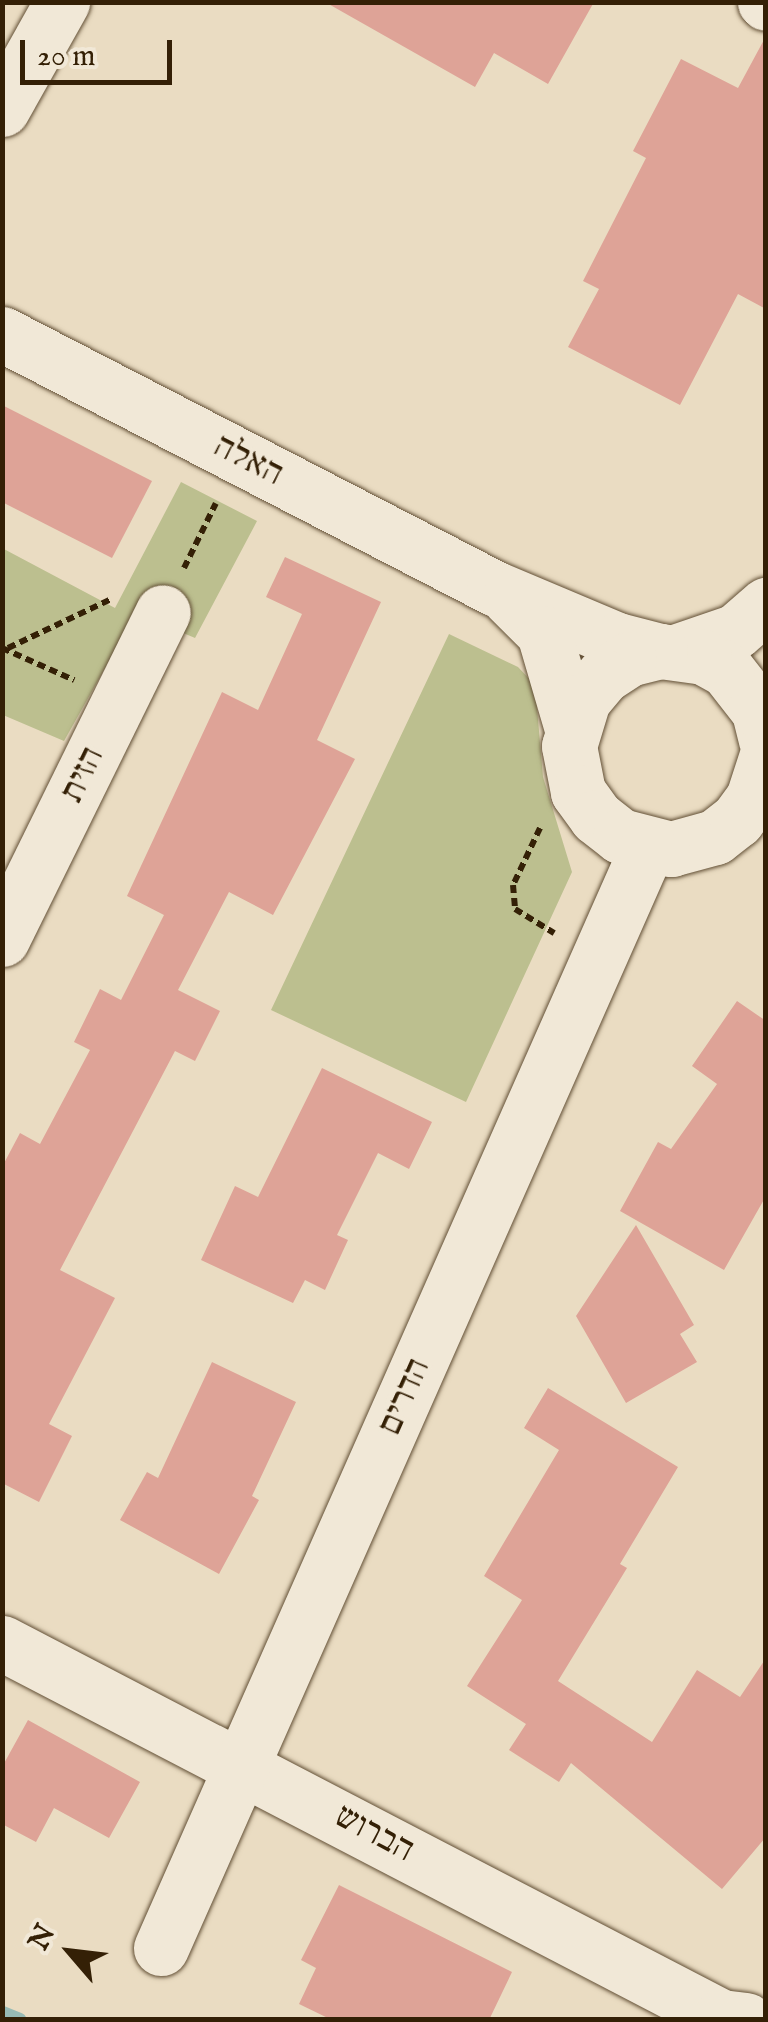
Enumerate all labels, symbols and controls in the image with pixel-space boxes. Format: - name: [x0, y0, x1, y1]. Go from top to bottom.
- scale bar: [25, 20, 178, 82]
- text: 20 m: [37, 38, 96, 76]
- street label: האלה: [206, 426, 290, 496]
- street label: הזית: [52, 740, 114, 810]
- street label: הדרים: [370, 1352, 440, 1442]
- street label: הברוש: [327, 1796, 421, 1872]
- north arrow: [20, 1902, 120, 2002]
- text: N: [22, 1919, 64, 1957]

